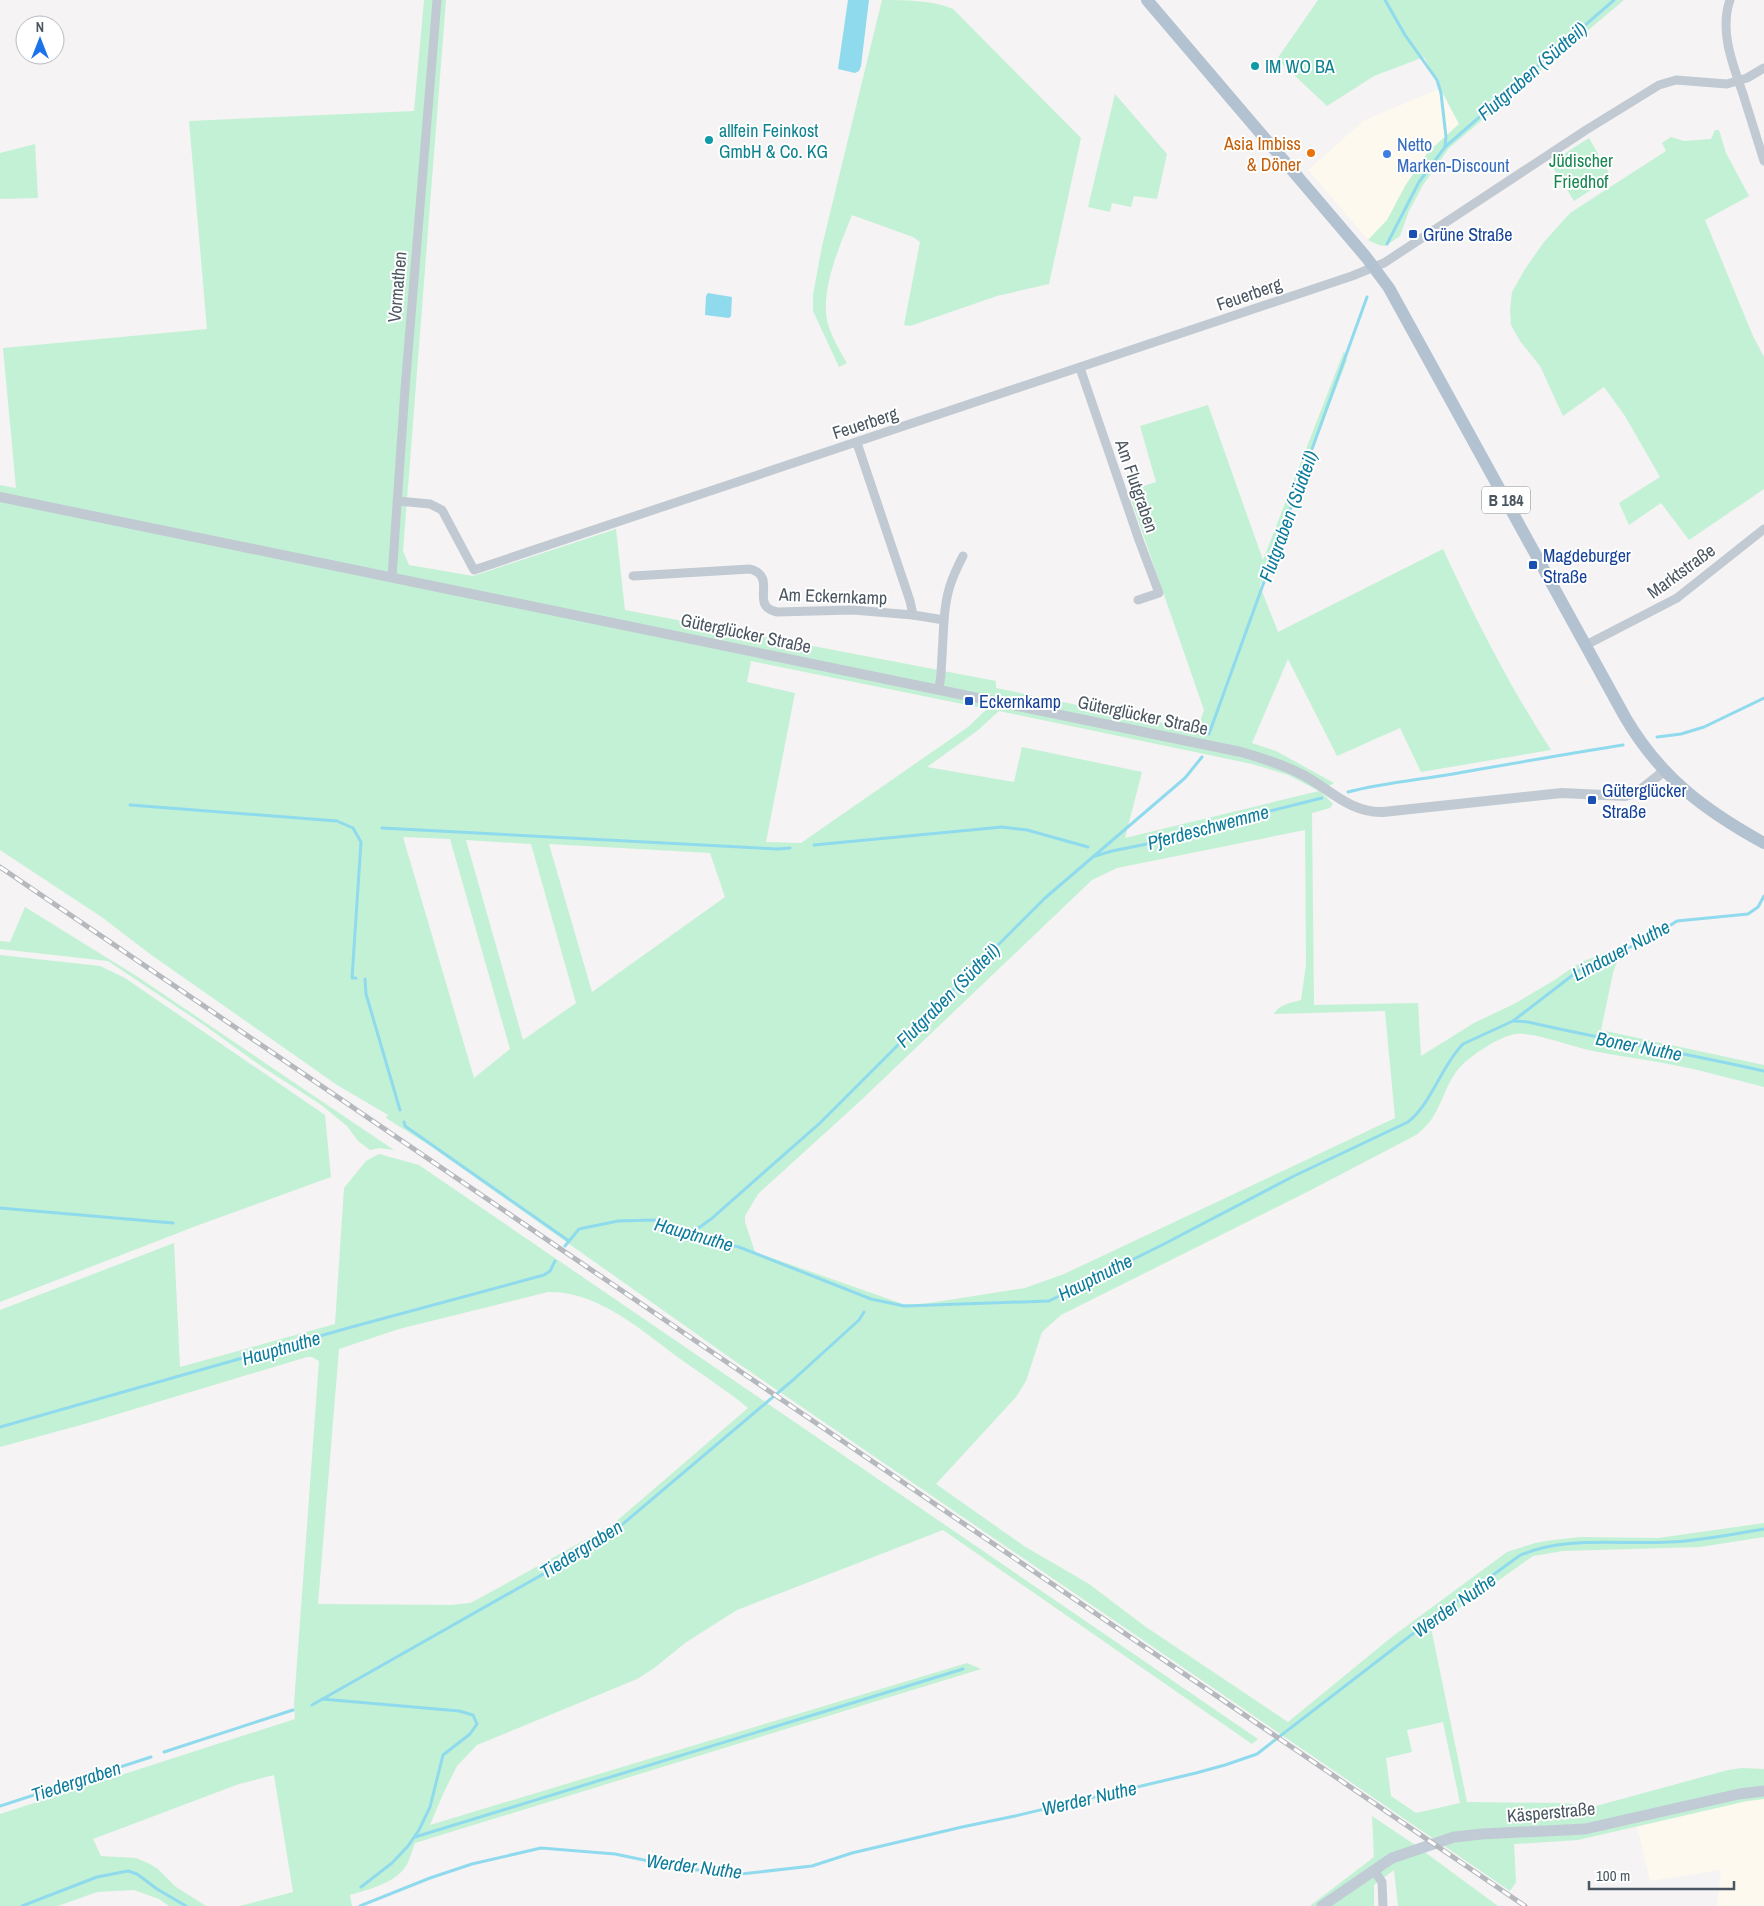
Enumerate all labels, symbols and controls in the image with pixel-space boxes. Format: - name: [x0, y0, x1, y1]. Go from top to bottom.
- north arrow: [15, 15, 65, 65]
- water label: Flutgraben (Südteil): [1472, 16, 1592, 126]
- text: N: [36, 18, 44, 36]
- place label: IM WO BA: [1265, 54, 1335, 79]
- marker: IM WO BA: [1249, 60, 1261, 72]
- place label: allfein Feinkost GmbH & Co. KG: [719, 118, 828, 164]
- place label: Asia Imbiss & Döner: [1223, 131, 1301, 177]
- place label: Netto Marken-Discount: [1397, 132, 1509, 178]
- marker: allfein Feinkost GmbH & Co. KG: [703, 134, 715, 146]
- marker: Asia Imbiss & Döner: [1305, 147, 1317, 159]
- marker: Netto Marken-Discount: [1381, 148, 1393, 160]
- park label: Jüdischer Friedhof: [1549, 148, 1613, 194]
- place label: Grüne Straße: [1423, 222, 1512, 247]
- marker: Grüne Straße: [1407, 228, 1419, 240]
- street label: Vormathen: [381, 250, 413, 324]
- street label: Feuerberg: [1213, 271, 1286, 317]
- street label: Feuerberg: [829, 400, 902, 445]
- street label: Am Flutgraben: [1109, 435, 1165, 536]
- water label: Flutgraben (Südteil): [1252, 447, 1324, 585]
- road number: B 184: [1482, 486, 1530, 514]
- street label: Marktstraße: [1642, 538, 1720, 604]
- place label: Magdeburger Straße: [1543, 543, 1631, 589]
- marker: Magdeburger Straße: [1527, 559, 1539, 571]
- street label: Am Eckernkamp: [777, 582, 888, 610]
- street label: Güterglücker Straße: [678, 607, 814, 659]
- place label: Eckernkamp: [979, 689, 1061, 714]
- street label: Güterglücker Straße: [1075, 689, 1211, 741]
- marker: Eckernkamp: [963, 695, 975, 707]
- place label: Güterglücker Straße: [1602, 778, 1687, 824]
- marker: Güterglücker Straße: [1586, 794, 1598, 806]
- water label: Pferdeschwemme: [1144, 798, 1272, 856]
- water label: Lindauer Nuthe: [1567, 913, 1675, 987]
- water label: Flutgraben (Südteil): [890, 937, 1006, 1053]
- water label: Boner Nuthe: [1594, 1025, 1684, 1067]
- water label: Hauptnuthe: [652, 1210, 736, 1258]
- water label: Hauptnuthe: [1053, 1247, 1137, 1307]
- water label: Hauptnuthe: [239, 1324, 323, 1372]
- water label: Tiedergraben: [535, 1513, 627, 1585]
- water label: Werder Nuthe: [1407, 1567, 1501, 1643]
- water label: Tiedergraben: [28, 1754, 124, 1808]
- water label: Werder Nuthe: [1039, 1774, 1139, 1822]
- street label: Käsperstraße: [1506, 1796, 1596, 1828]
- water label: Werder Nuthe: [644, 1847, 744, 1885]
- scale bar: [1589, 1858, 1734, 1890]
- text: 100 m: [1596, 1865, 1630, 1886]

